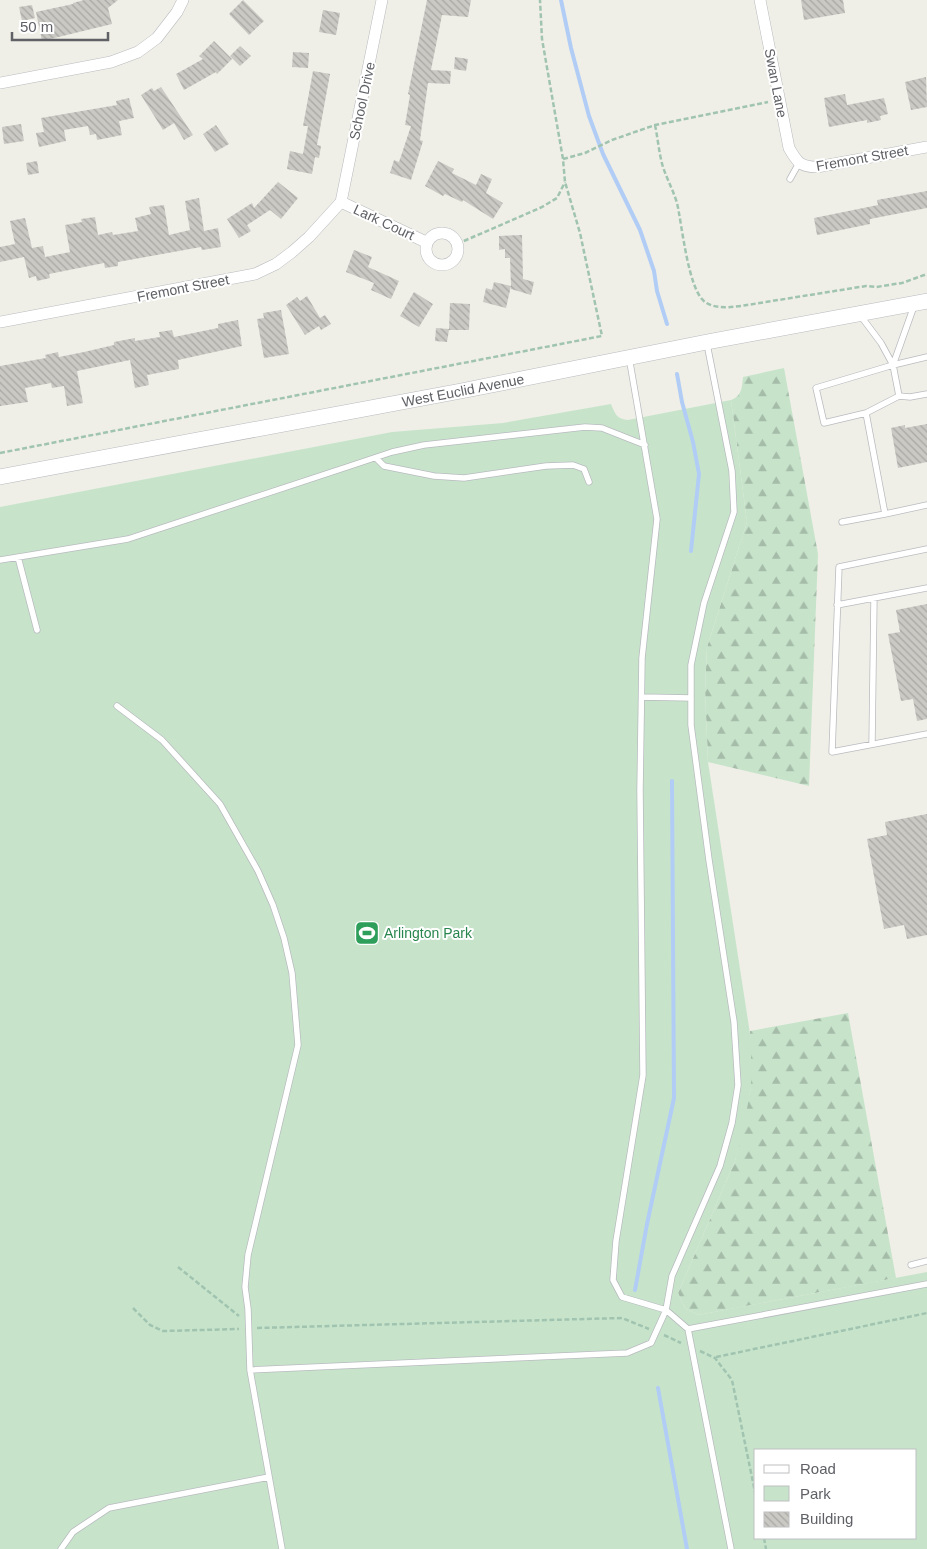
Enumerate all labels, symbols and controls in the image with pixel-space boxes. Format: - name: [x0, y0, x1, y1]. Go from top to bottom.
- scale bar: [12, 10, 109, 42]
- text: 50 m: [20, 18, 53, 35]
- street label: Swan Lane: [761, 47, 791, 119]
- street label: School Drive: [346, 60, 378, 141]
- street label: Fremont Street: [815, 142, 909, 174]
- street label: Lark Court: [351, 201, 417, 243]
- street label: Fremont Street: [136, 271, 230, 305]
- street label: West Euclid Avenue: [401, 371, 526, 410]
- sports icon: Arlington Park: [354, 920, 380, 946]
- place label: Arlington Park: [384, 925, 473, 941]
- legend: [754, 1449, 917, 1539]
- text: Road: [800, 1460, 836, 1477]
- text: Park: [800, 1485, 831, 1502]
- text: Building: [800, 1510, 853, 1527]

